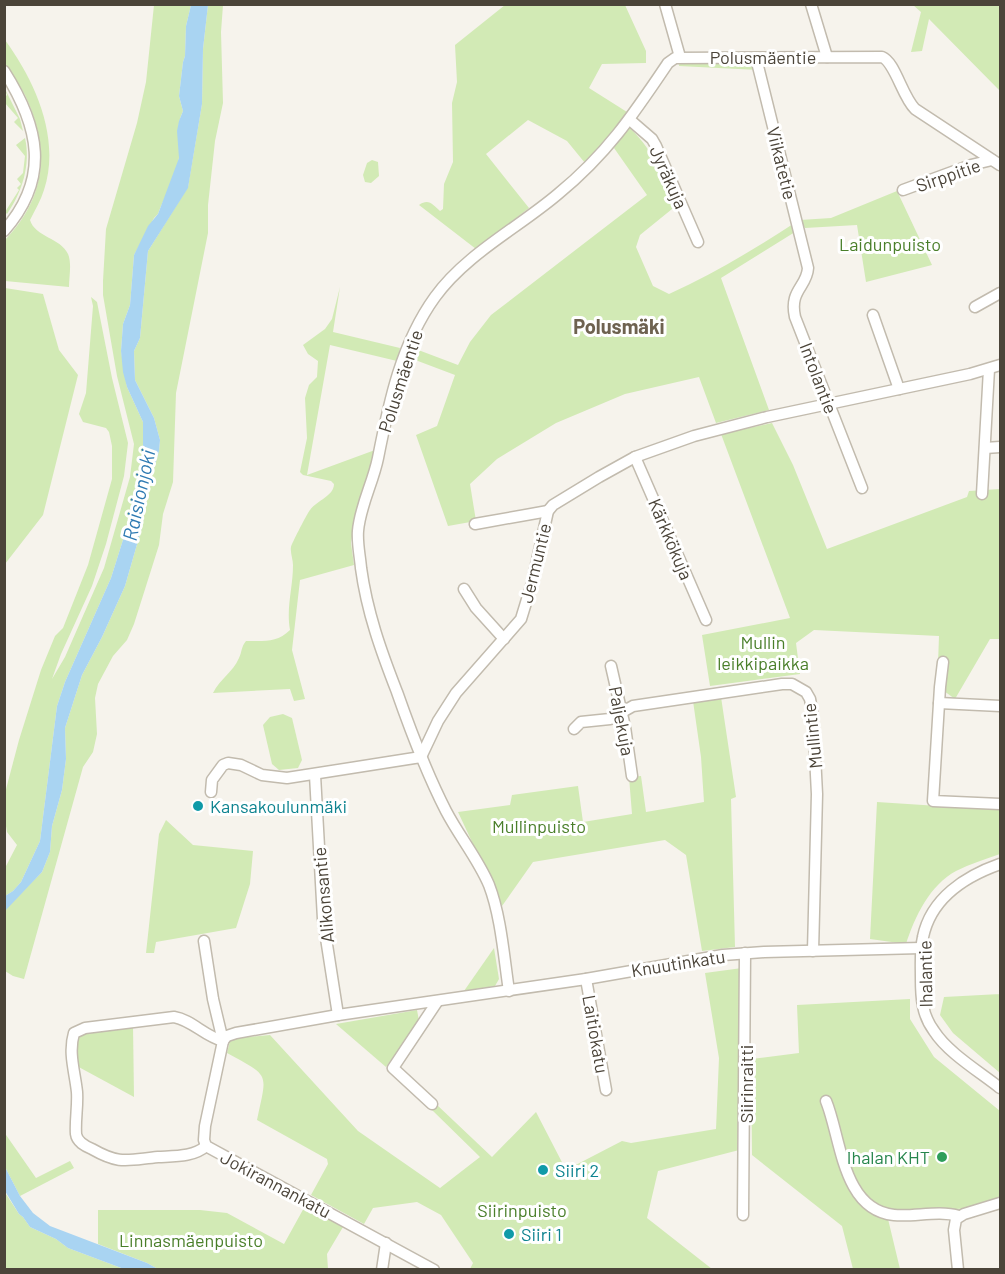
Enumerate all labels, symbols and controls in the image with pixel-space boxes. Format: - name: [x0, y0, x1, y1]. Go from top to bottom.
- street label: Polusmäentie: [710, 46, 816, 68]
- street label: Viikatetie: [762, 124, 802, 202]
- street label: Jyräkuja: [645, 142, 693, 212]
- street label: Sirppitie: [913, 154, 983, 196]
- park label: Laidunpuisto: [839, 233, 941, 255]
- district label: Polusmäki: [573, 314, 665, 338]
- street label: Polusmäentie: [373, 327, 427, 435]
- street label: Intolantie: [795, 339, 843, 417]
- water label: Raisionjoki: [117, 447, 159, 543]
- street label: Kärkkökuja: [644, 495, 698, 583]
- street label: Jermuntie: [514, 521, 556, 605]
- park label: Mullin leikkipaikka: [717, 631, 809, 674]
- street label: Paljekuja: [605, 684, 639, 758]
- street label: Mullintie: [798, 702, 826, 770]
- place label: Kansakoulunmäki: [210, 795, 347, 817]
- marker: Kansakoulunmäki: [191, 799, 205, 813]
- park label: Mullinpuisto: [492, 815, 586, 837]
- street label: Alikonsantie: [308, 846, 338, 944]
- street label: Ihalantie: [913, 940, 937, 1008]
- street label: Knuutinkatu: [629, 945, 727, 981]
- street label: Laitiokatu: [578, 993, 614, 1075]
- street label: Siirinraitti: [735, 1045, 757, 1123]
- street label: Jokirannankatu: [217, 1146, 335, 1222]
- place label: Ihalan KHT: [847, 1146, 930, 1168]
- marker: Ihalan KHT: [935, 1150, 949, 1164]
- place label: Siiri 2: [555, 1159, 599, 1181]
- marker: Siiri 2: [536, 1163, 550, 1177]
- park label: Siirinpuisto: [477, 1199, 567, 1221]
- place label: Siiri 1: [521, 1223, 562, 1245]
- marker: Siiri 1: [502, 1227, 516, 1241]
- park label: Linnasmäenpuisto: [119, 1229, 263, 1251]

